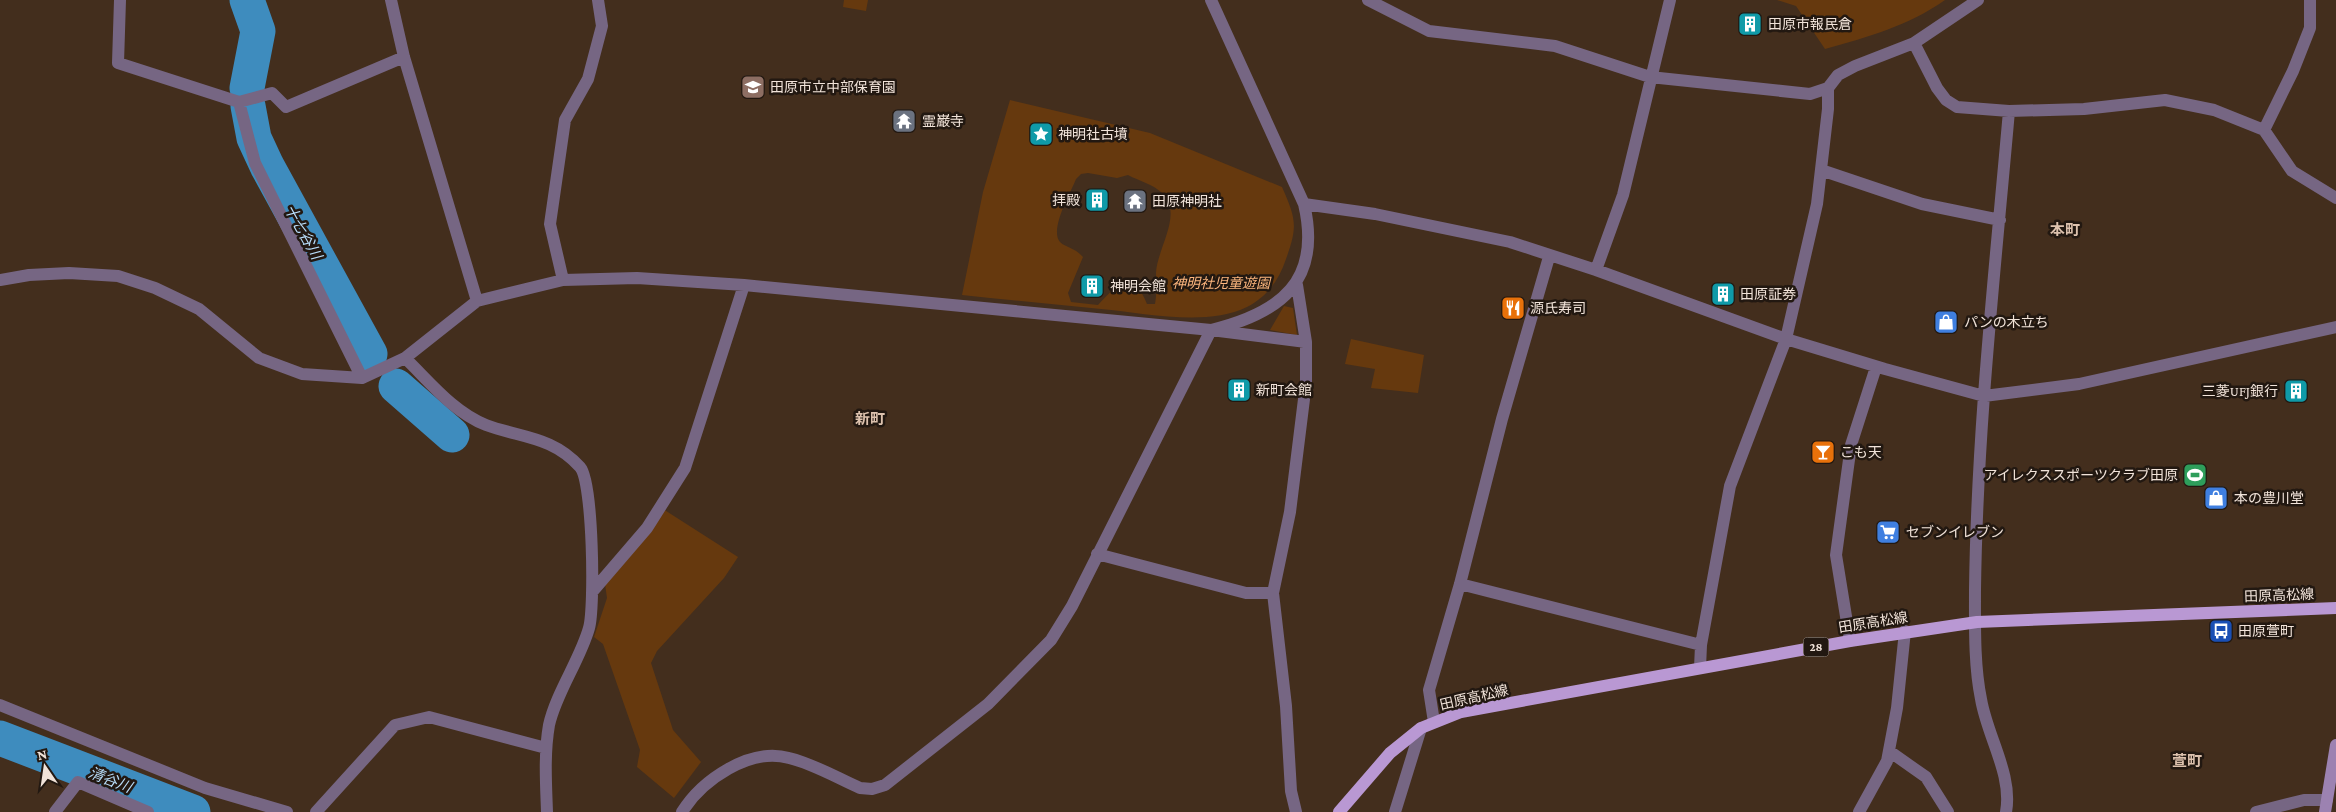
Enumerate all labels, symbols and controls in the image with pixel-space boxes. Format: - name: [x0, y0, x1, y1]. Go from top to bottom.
- building icon: 田原市報民倉: [1737, 11, 1763, 37]
- place label: 田原市報民倉: [1768, 16, 1852, 32]
- school or university icon: 田原市立中部保育園: [740, 74, 766, 100]
- place label: 田原市立中部保育園: [770, 79, 896, 95]
- temple icon: 霊巌寺: [891, 108, 917, 134]
- place label: 霊巌寺: [922, 113, 964, 129]
- place icon: 神明社古墳: [1028, 121, 1054, 147]
- place label: 神明社古墳: [1058, 126, 1128, 142]
- building icon: 拝殿: [1084, 187, 1110, 213]
- temple icon: 田原神明社: [1122, 188, 1148, 214]
- place label: 拝殿: [1052, 192, 1080, 208]
- place label: 田原神明社: [1152, 193, 1222, 209]
- water label: 十七谷川: [281, 202, 326, 264]
- district label: 本町: [2050, 222, 2080, 238]
- building icon: 神明会館: [1079, 273, 1105, 299]
- park label: 神明社児童遊園: [1172, 275, 1272, 291]
- place label: 神明会館: [1110, 278, 1166, 294]
- building icon: 田原証券: [1710, 281, 1736, 307]
- place label: 田原証券: [1740, 286, 1796, 302]
- restaurant icon: 源氏寿司: [1500, 295, 1526, 321]
- place label: 源氏寿司: [1530, 300, 1586, 316]
- shop icon: パンの木立ち: [1933, 309, 1959, 335]
- place label: パンの木立ち: [1964, 314, 2049, 330]
- building icon: 新町会館: [1226, 377, 1252, 403]
- building icon: 三菱UFJ銀行: [2283, 378, 2309, 404]
- place label: 新町会館: [1256, 382, 1312, 398]
- place label: 三菱UFJ銀行: [2202, 383, 2278, 399]
- district label: 新町: [855, 411, 885, 427]
- bar icon: こも天: [1810, 439, 1836, 465]
- place label: こも天: [1840, 444, 1882, 460]
- sports icon: アイレクススポーツクラブ田原: [2182, 462, 2208, 488]
- place label: アイレクススポーツクラブ田原: [1983, 467, 2178, 483]
- shop icon: 本の豊川堂: [2203, 485, 2229, 511]
- place label: 本の豊川堂: [2234, 490, 2304, 506]
- supermarket icon: セブンイレブン: [1875, 519, 1901, 545]
- place label: セブンイレブン: [1906, 524, 2004, 540]
- street label: 田原高松線: [2244, 586, 2314, 604]
- street label: 田原高松線: [1837, 609, 1909, 635]
- bus stop icon: 田原萱町: [2208, 618, 2234, 644]
- place label: 田原萱町: [2238, 623, 2294, 639]
- road number: 28: [1804, 638, 1828, 656]
- street label: 田原高松線: [1438, 681, 1510, 713]
- north arrow: [20, 742, 70, 792]
- text: N: [36, 745, 49, 763]
- district label: 萱町: [2172, 753, 2202, 769]
- water label: 清谷川: [86, 764, 136, 796]

